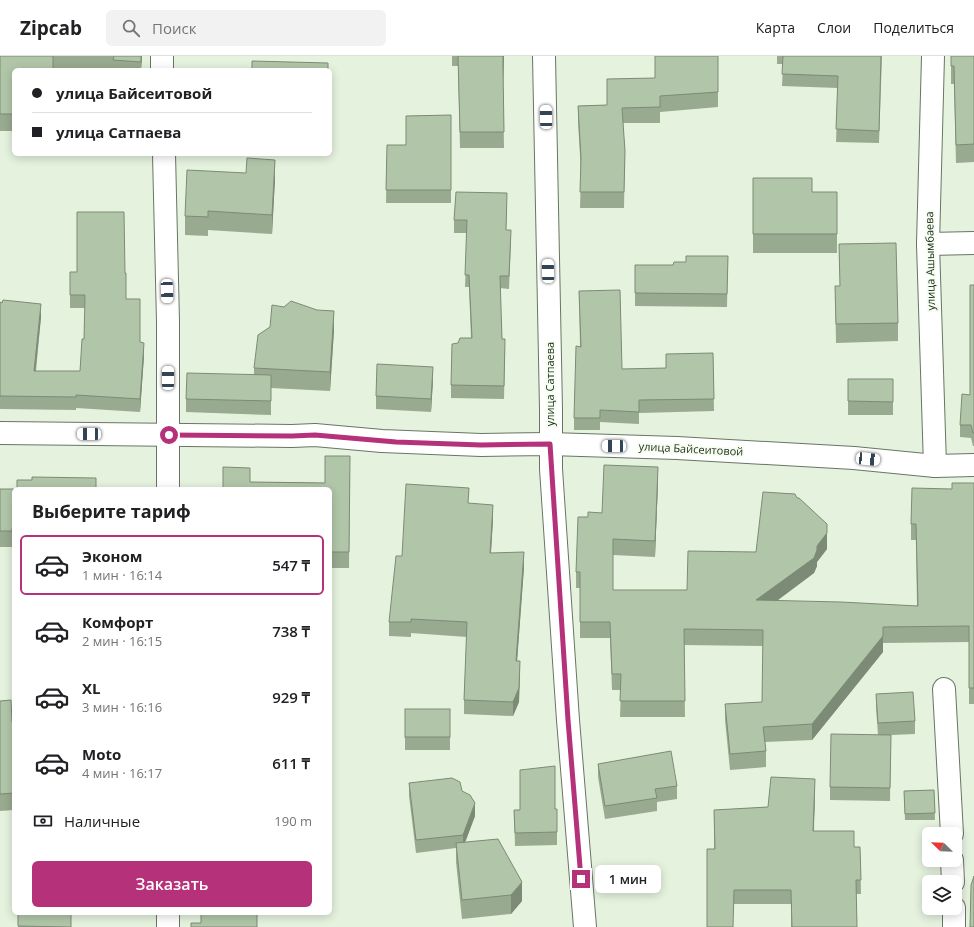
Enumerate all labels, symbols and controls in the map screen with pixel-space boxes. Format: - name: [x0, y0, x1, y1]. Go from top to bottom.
- search box: [106, 10, 386, 46]
- text: Zipcab: [20, 15, 82, 41]
- icon: search: [120, 17, 142, 39]
- text: Поиск: [152, 18, 197, 38]
- text: Карта: [756, 18, 795, 37]
- text: Слои: [817, 18, 851, 37]
- text: Поделиться: [873, 18, 954, 37]
- text: улица Байсеитовой: [56, 83, 212, 103]
- car: [540, 105, 552, 129]
- text: улица Сатпаева: [56, 122, 181, 142]
- street label: улица Ашымбаева: [921, 211, 938, 311]
- car: [542, 259, 554, 283]
- car: [161, 279, 173, 303]
- street label: улица Сатпаева: [542, 342, 557, 426]
- car: [162, 366, 174, 390]
- route start: [160, 426, 178, 444]
- car: [77, 428, 101, 440]
- street label: улица Байсеитовой: [638, 438, 744, 459]
- car: [602, 440, 626, 452]
- car: [855, 452, 881, 466]
- text: Выберите тариф: [32, 499, 191, 523]
- text: Эконом: [82, 546, 142, 566]
- icon: car: [34, 547, 70, 583]
- text: 547 ₸: [272, 555, 310, 575]
- text: 1 мин · 16:14: [82, 566, 162, 584]
- text: Комфорт: [82, 612, 153, 632]
- icon: car: [34, 613, 70, 649]
- text: 738 ₸: [272, 621, 310, 641]
- text: 2 мин · 16:15: [82, 632, 162, 650]
- text: XL: [82, 678, 100, 698]
- icon: car: [34, 679, 70, 715]
- text: 929 ₸: [272, 687, 310, 707]
- text: 3 мин · 16:16: [82, 698, 162, 716]
- text: Moto: [82, 744, 121, 764]
- icon: car: [34, 745, 70, 781]
- text: 611 ₸: [272, 753, 310, 773]
- text: 4 мин · 16:17: [82, 764, 162, 782]
- icon: cash: [32, 810, 54, 832]
- text: Наличные: [64, 811, 140, 831]
- text: 190 m: [274, 812, 312, 830]
- north arrow: [922, 827, 962, 867]
- map controls: [922, 827, 962, 915]
- button: Заказать: [32, 861, 312, 907]
- callout: 1 мин: [595, 865, 661, 893]
- route end: [572, 870, 590, 888]
- text: 1 мин: [609, 870, 647, 888]
- button: layers: [922, 875, 962, 915]

